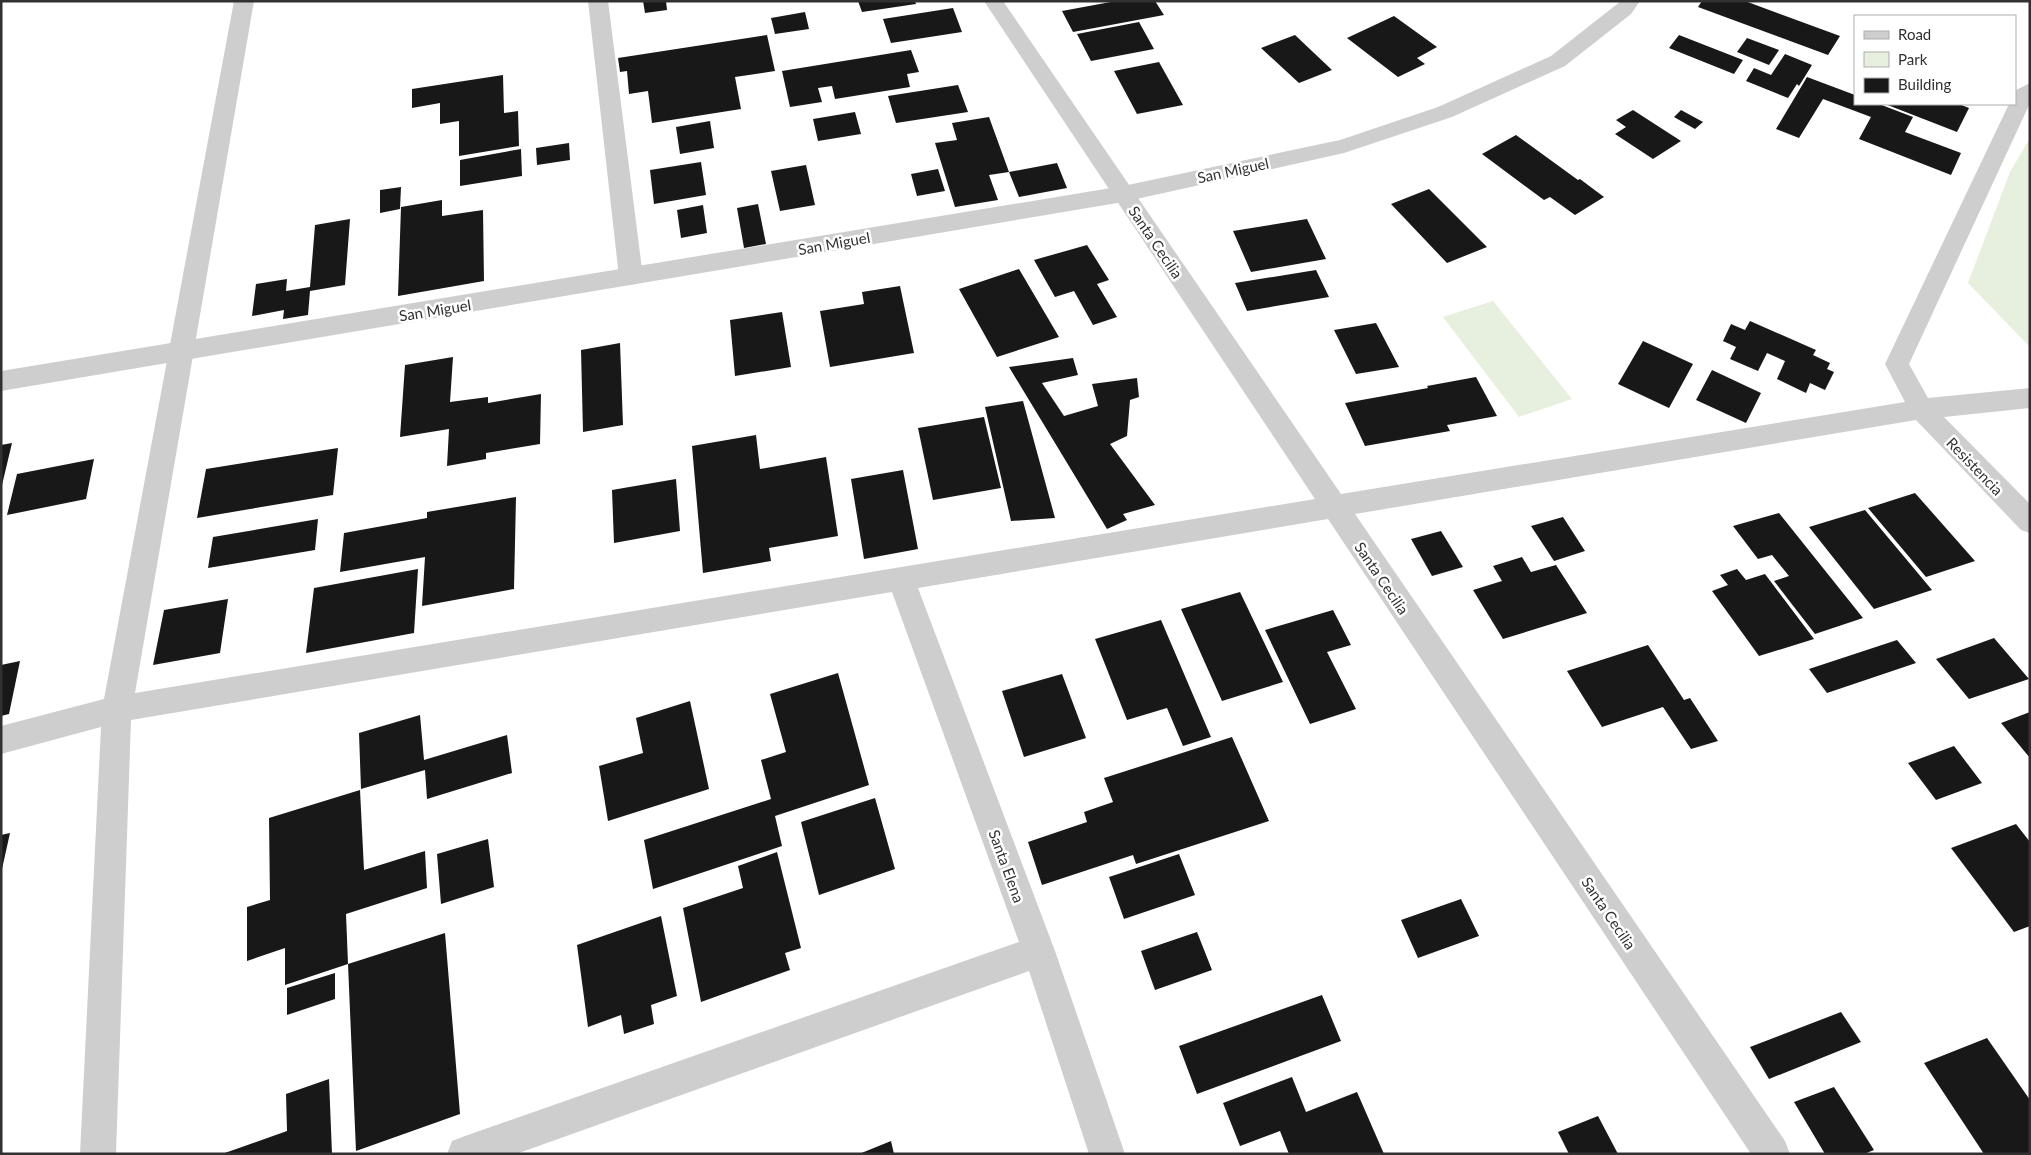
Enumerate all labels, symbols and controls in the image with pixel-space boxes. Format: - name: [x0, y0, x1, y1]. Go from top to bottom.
- legend: [1854, 15, 2016, 105]
- text: Road: [1898, 25, 1931, 43]
- text: Park: [1898, 50, 1928, 68]
- text: Building: [1898, 75, 1951, 93]
- street label: San Miguel: [1196, 154, 1270, 186]
- street label: Santa Cecilia: [1125, 202, 1187, 282]
- street label: San Miguel: [797, 228, 871, 258]
- street label: San Miguel: [398, 295, 472, 325]
- street label: Resistencia: [1943, 433, 2007, 499]
- street label: Santa Cecilia: [1351, 538, 1413, 618]
- street label: Santa Elena: [985, 827, 1029, 905]
- street label: Santa Cecilia: [1578, 873, 1640, 953]

